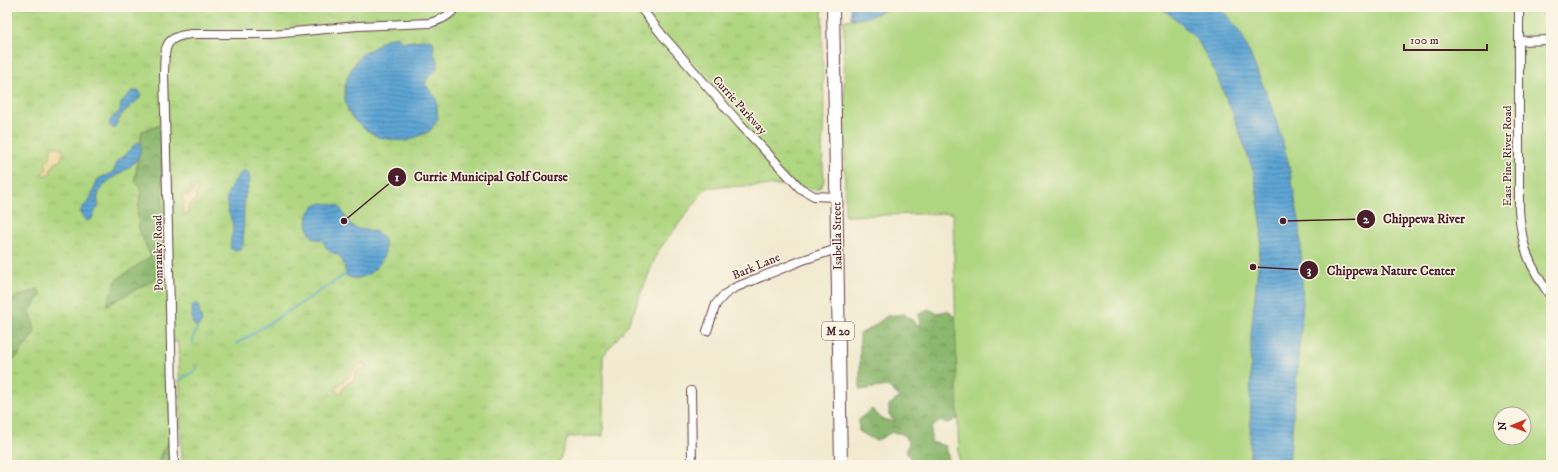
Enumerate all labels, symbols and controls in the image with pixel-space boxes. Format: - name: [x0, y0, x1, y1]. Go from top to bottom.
- scale bar: [1404, 26, 1487, 52]
- text: 100 m: [1410, 33, 1439, 48]
- street label: Currie Parkway: [709, 73, 770, 138]
- street label: East Pine River Road: [1500, 105, 1515, 207]
- callout: Currie Municipal Golf Course: [387, 164, 576, 189]
- text: Currie Municipal Golf Course: [414, 169, 569, 186]
- text: 1: [395, 170, 400, 185]
- street label: Isabella Street: [829, 202, 846, 270]
- callout: Chippewa River: [1356, 206, 1473, 231]
- text: Chippewa River: [1383, 211, 1465, 228]
- text: 2: [1363, 212, 1370, 227]
- street label: Pomranky Road: [150, 215, 167, 291]
- street label: Bark Lane: [730, 250, 782, 283]
- callout: Chippewa Nature Center: [1299, 257, 1463, 282]
- text: 3: [1307, 263, 1312, 278]
- text: Chippewa Nature Center: [1327, 263, 1455, 280]
- road number: M 20: [822, 322, 854, 340]
- north arrow: [1492, 406, 1532, 446]
- text: N: [1496, 422, 1510, 431]

